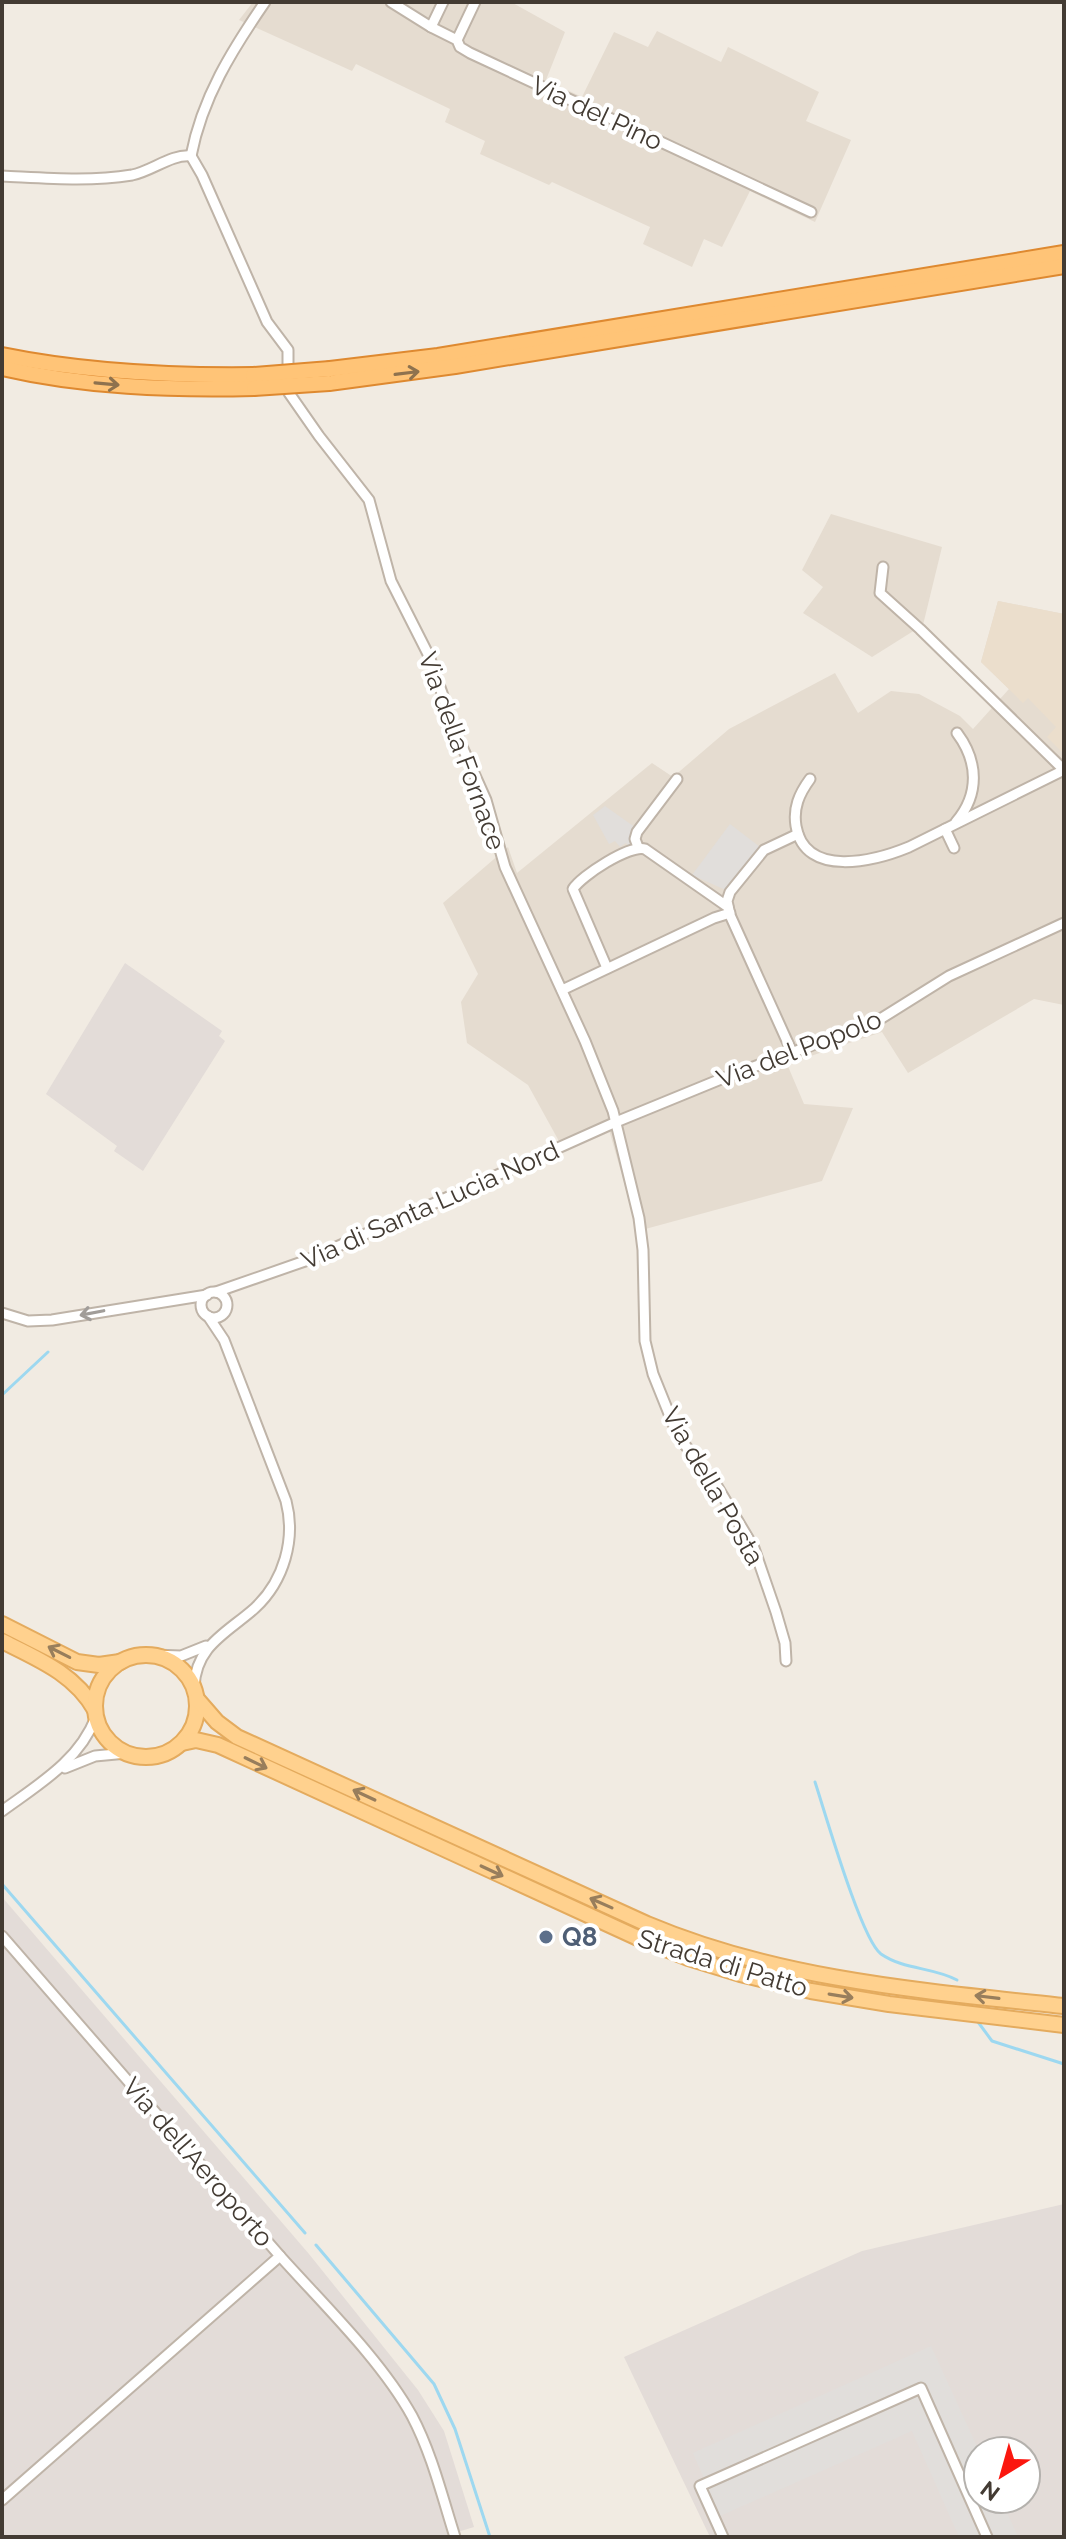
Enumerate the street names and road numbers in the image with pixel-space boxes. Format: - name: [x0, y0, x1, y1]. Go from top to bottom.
- street label: Via del Pino: [527, 70, 667, 156]
- street label: Via della Fornace: [412, 648, 512, 854]
- street label: Via del Popolo: [712, 1004, 886, 1094]
- street label: Via di Santa Lucia Nord: [297, 1135, 563, 1275]
- street label: Via della Posta: [656, 1402, 770, 1570]
- street label: Strada di Patto: [635, 1923, 811, 2003]
- street label: Via dell'Aeroporto: [116, 2071, 280, 2253]

